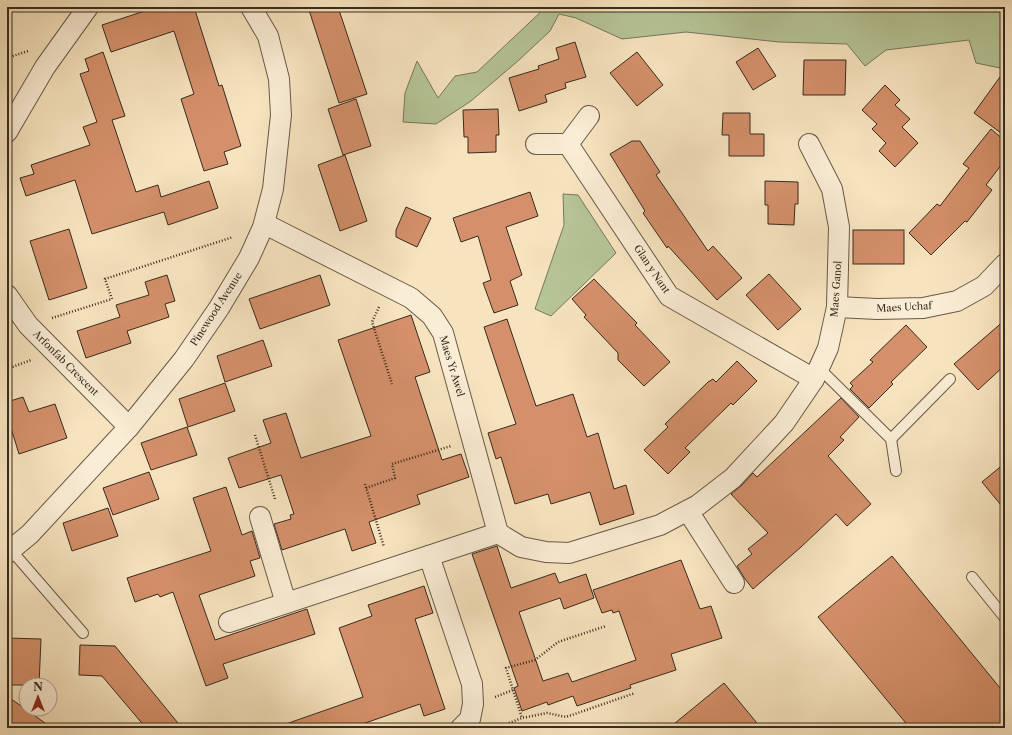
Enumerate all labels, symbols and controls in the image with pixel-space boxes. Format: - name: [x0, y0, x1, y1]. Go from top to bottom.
- street label: Glan y Nant: [631, 242, 673, 296]
- street label: Maes Ganol: [828, 260, 844, 318]
- street label: Pinewood Avenue: [187, 269, 245, 348]
- street label: Maes Uchaf: [876, 299, 934, 315]
- street label: Arfonfab Crescent: [30, 327, 102, 399]
- street label: Maes Yr Awel: [437, 334, 467, 398]
- north arrow: [18, 677, 58, 717]
- text: N: [33, 680, 43, 694]

